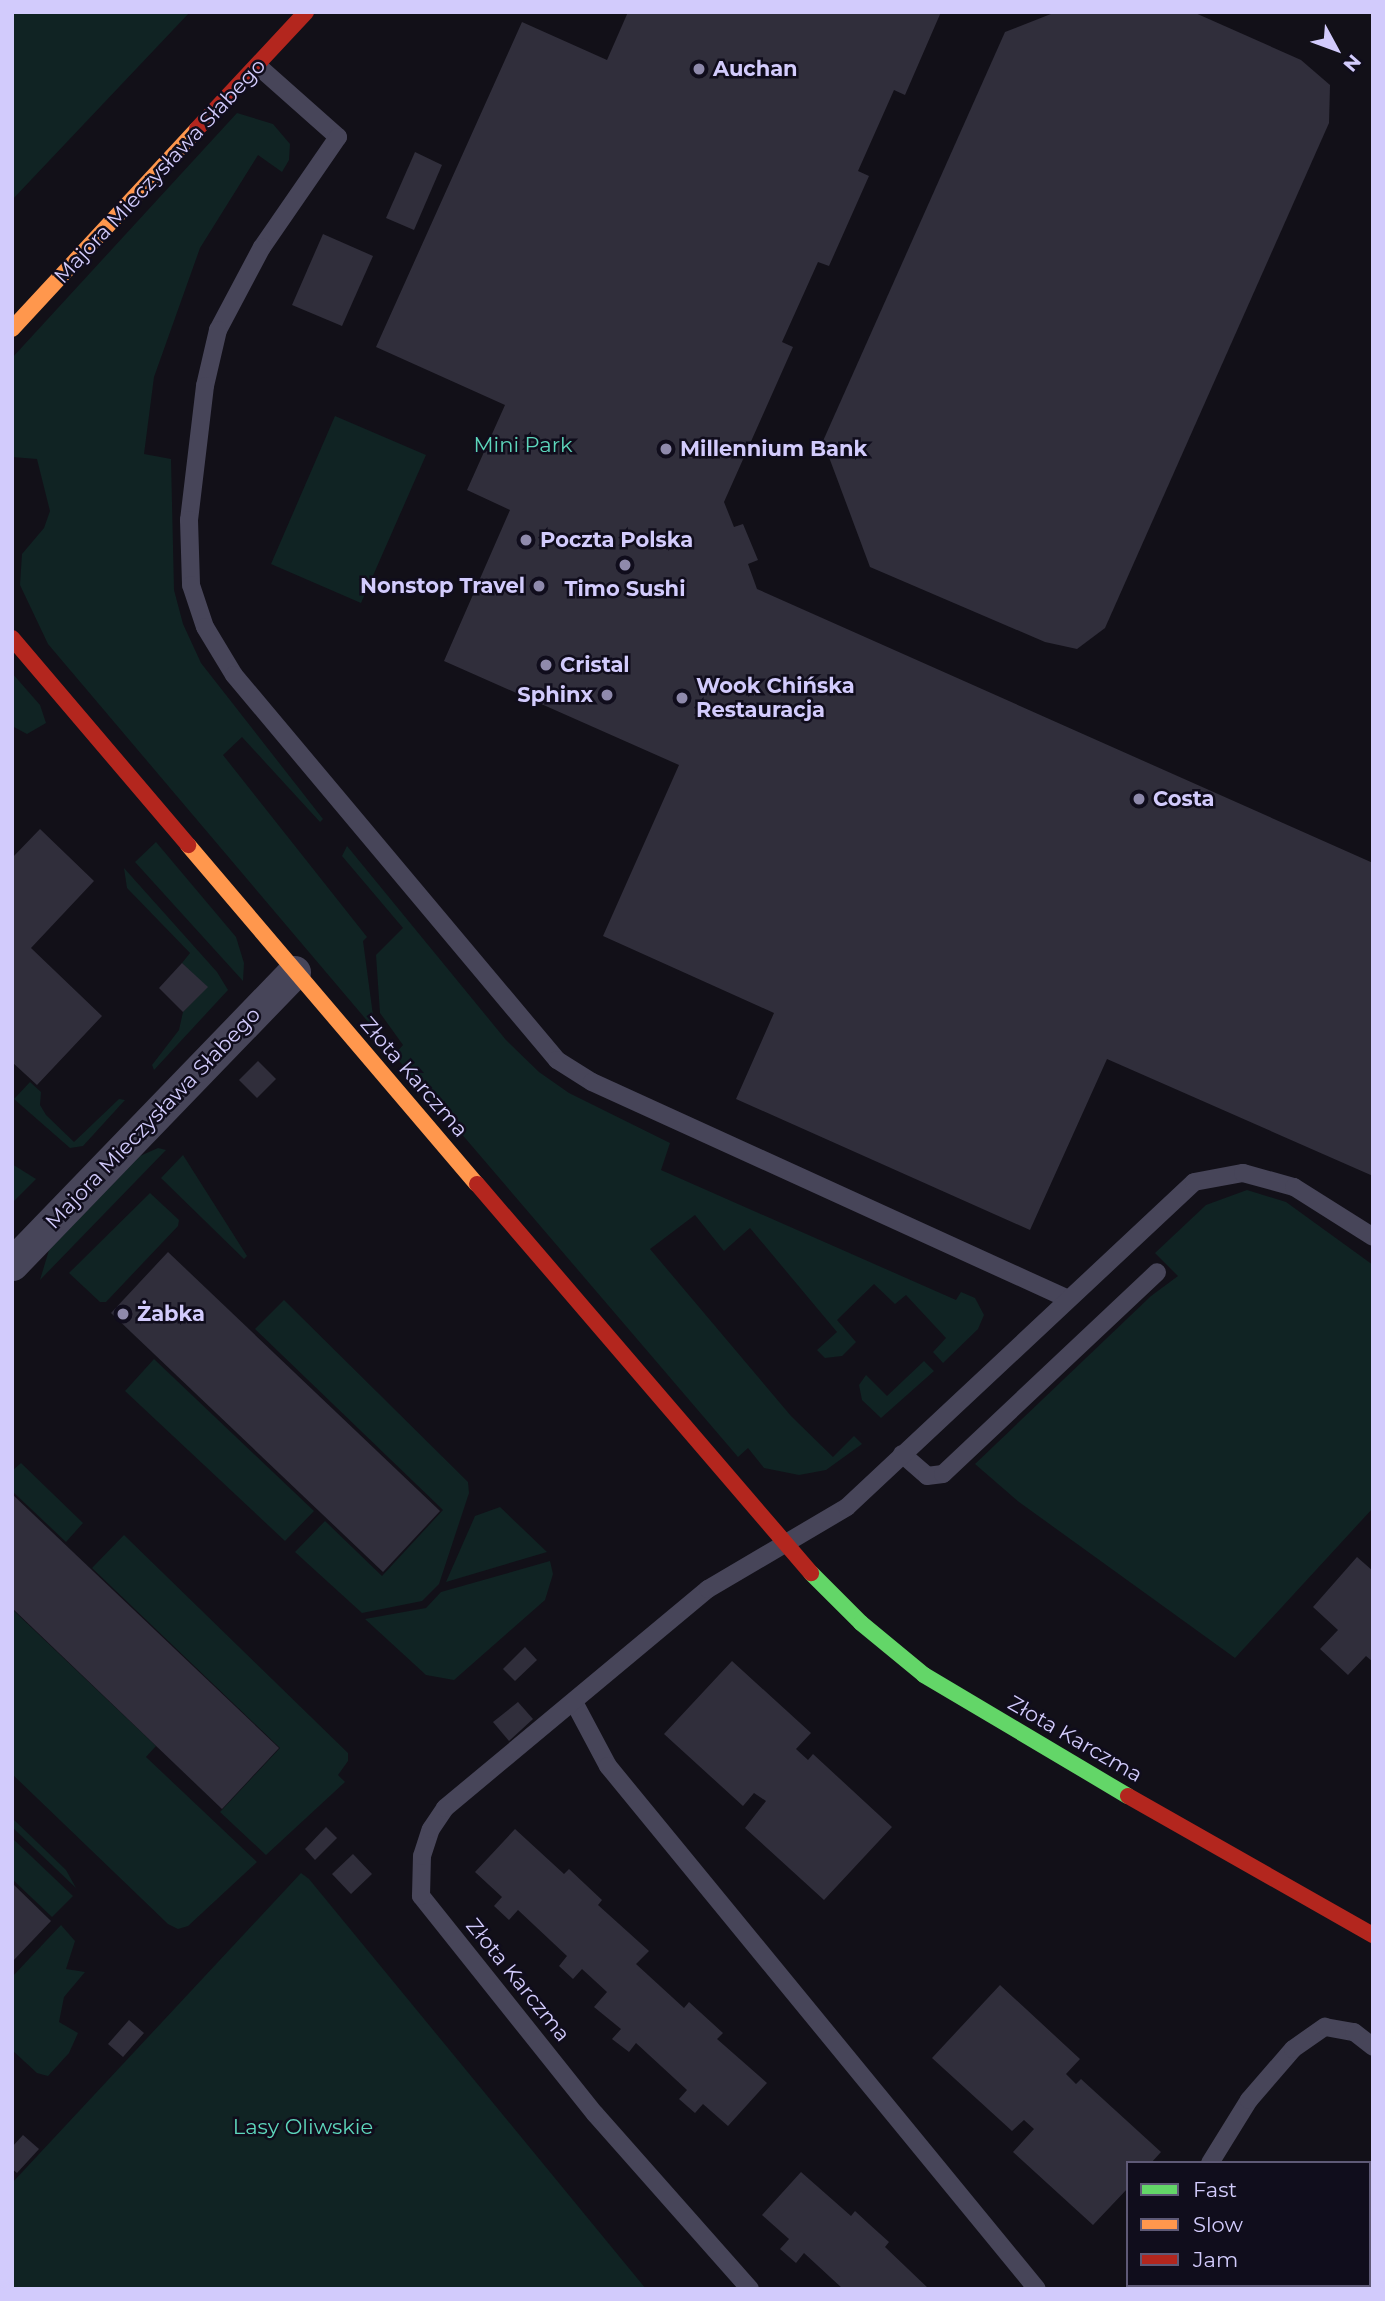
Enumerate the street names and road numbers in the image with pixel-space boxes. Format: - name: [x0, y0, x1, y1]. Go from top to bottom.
- street label: Majora Mieczysława Słabego: [49, 53, 271, 289]
- street label: Majora Mieczysława Słabego: [40, 1002, 266, 1234]
- street label: Złota Karczma: [355, 1012, 473, 1142]
- street label: Złota Karczma: [1003, 1690, 1147, 1788]
- street label: Złota Karczma: [461, 1913, 575, 2047]

